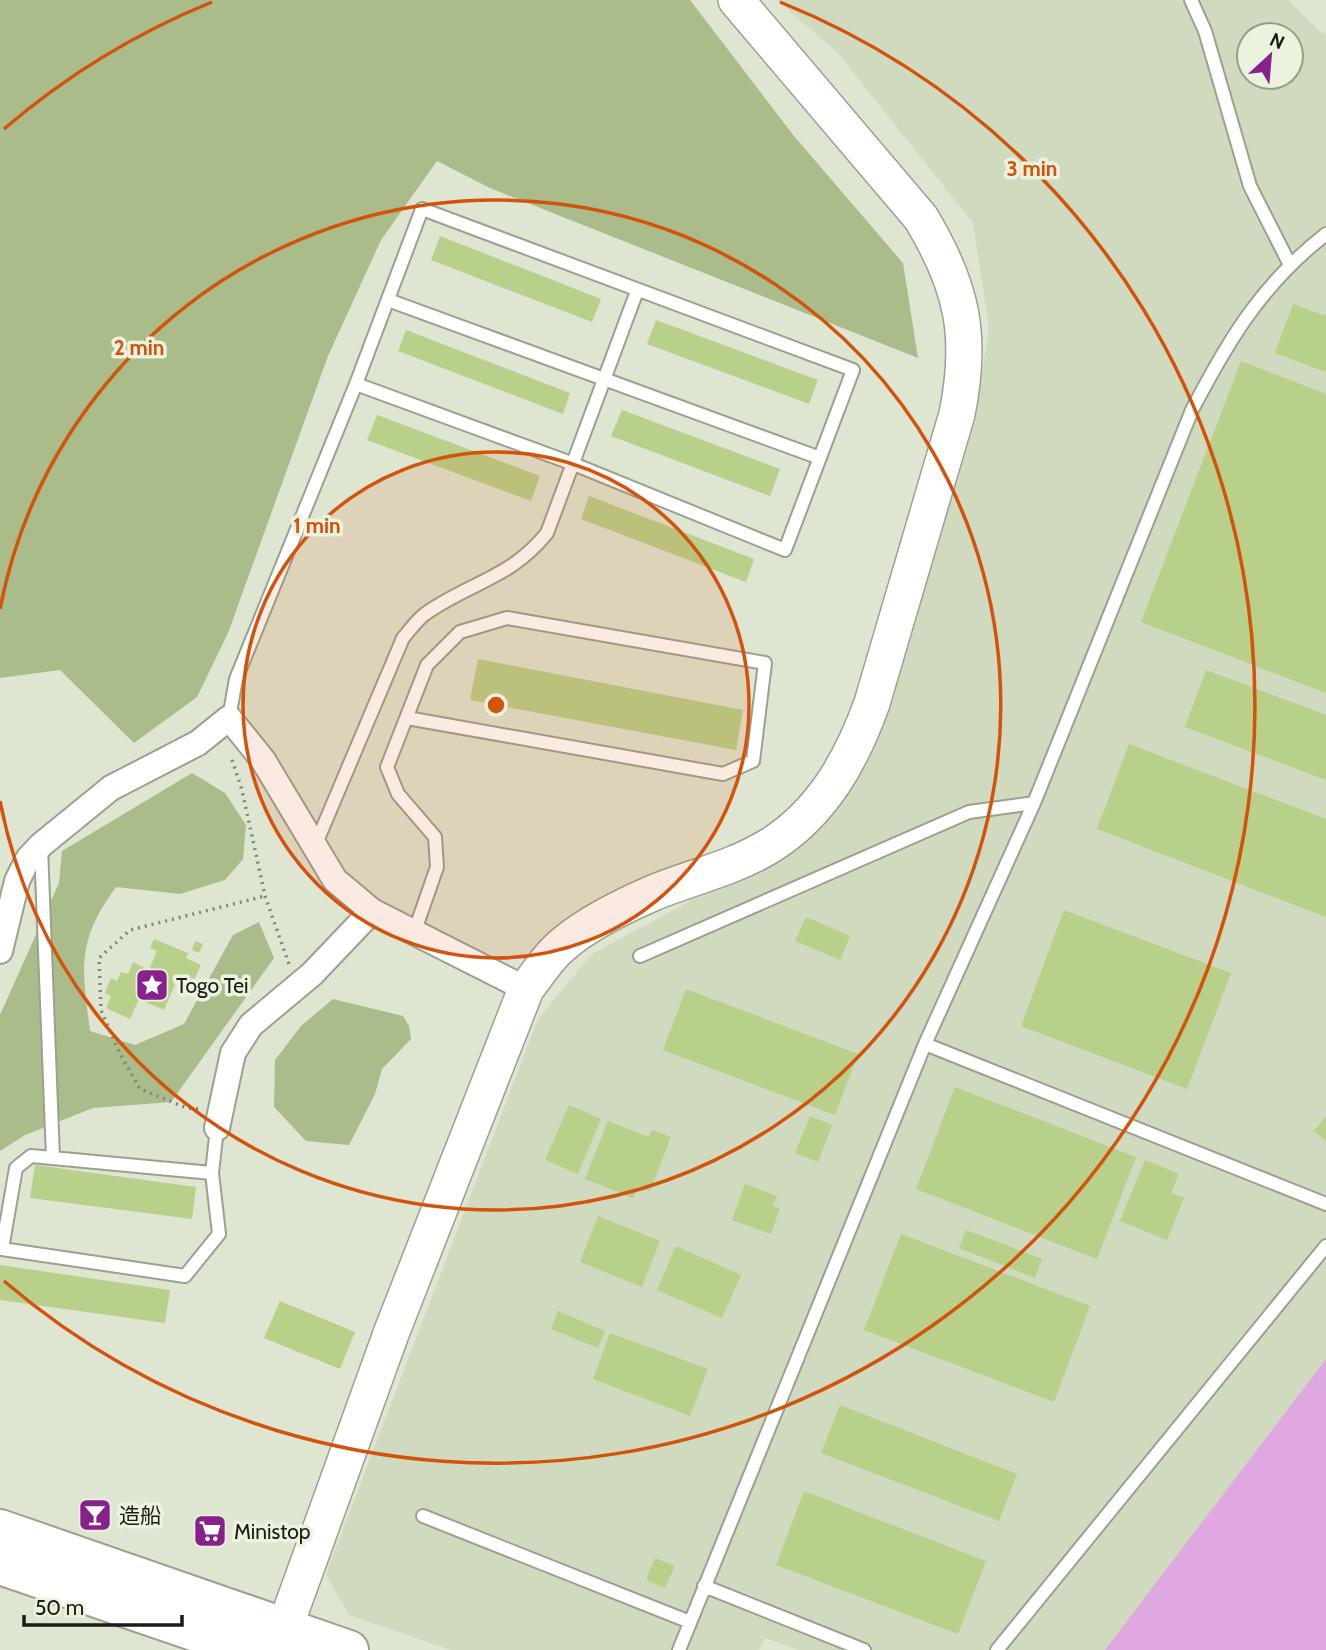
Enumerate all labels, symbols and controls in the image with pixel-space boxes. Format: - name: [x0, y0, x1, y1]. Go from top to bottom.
- north arrow: [1235, 21, 1305, 91]
- text: N: [1266, 28, 1288, 54]
- text: 3 min: [1007, 156, 1057, 181]
- text: 2 min: [114, 335, 164, 360]
- text: 1 min: [293, 513, 341, 538]
- centre of rings: [484, 693, 508, 717]
- place icon: Togo Tei: [133, 966, 171, 1004]
- place label: Togo Tei: [176, 973, 249, 998]
- bar icon: 造船: [76, 1496, 114, 1534]
- place label: 造船: [119, 1503, 161, 1528]
- supermarket icon: Ministop: [191, 1512, 229, 1550]
- place label: Ministop: [234, 1519, 310, 1544]
- scale bar: [24, 1584, 182, 1628]
- text: 50 m: [35, 1595, 84, 1620]

